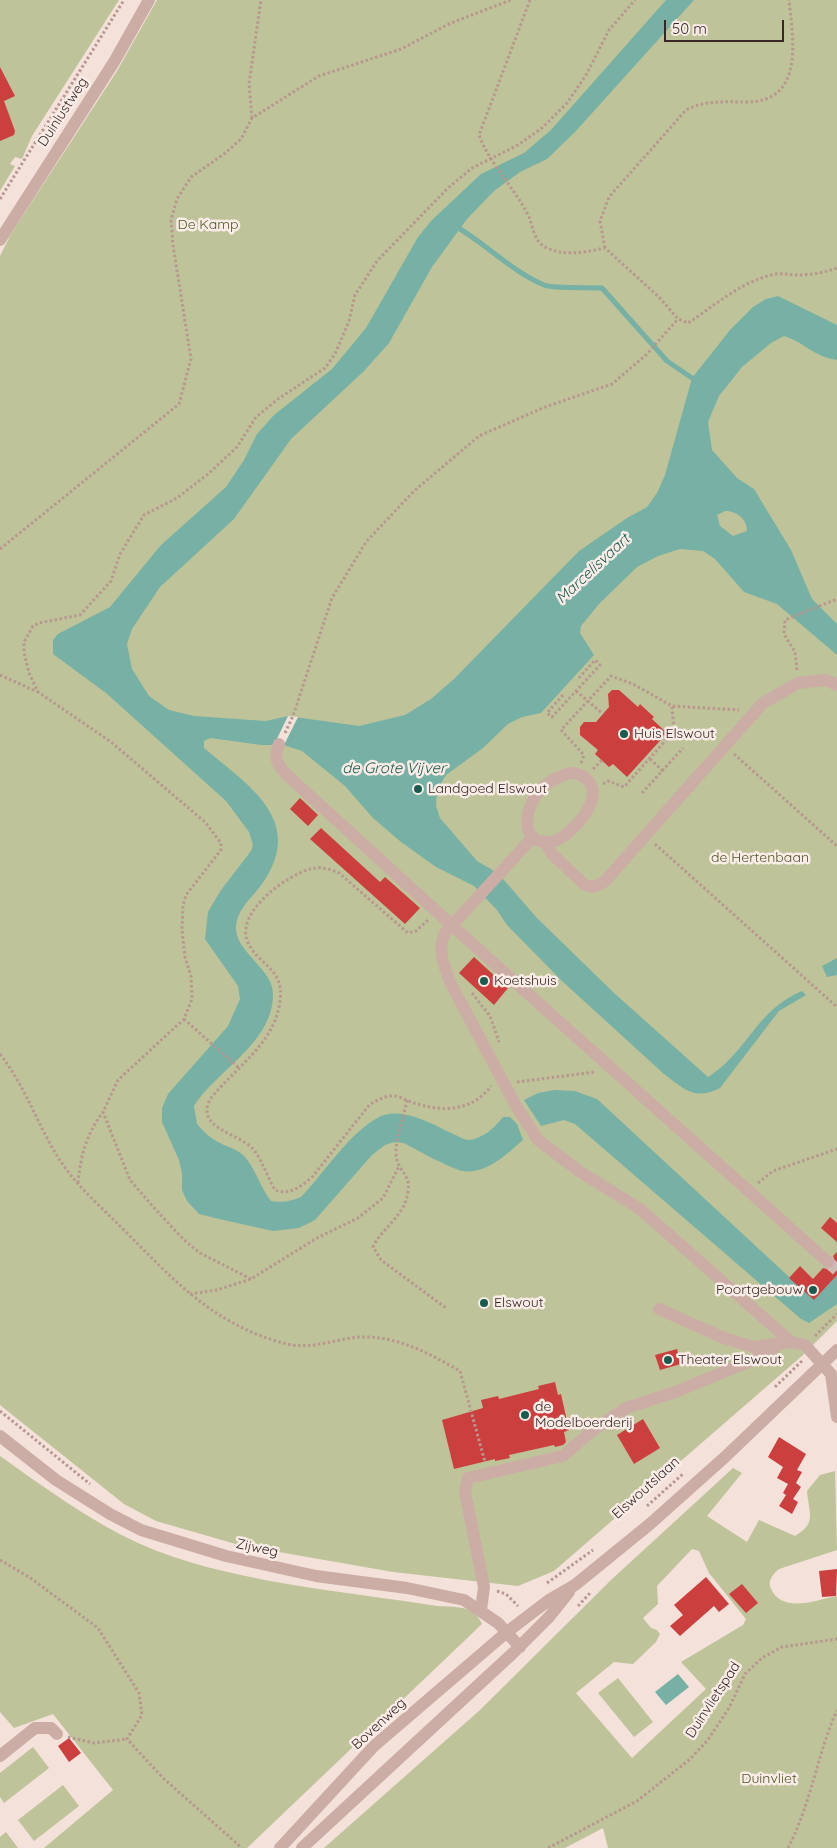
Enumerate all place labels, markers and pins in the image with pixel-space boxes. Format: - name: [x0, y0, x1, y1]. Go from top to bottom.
- place label: Huis Elswout: [634, 726, 715, 742]
- marker: Huis Elswout: [618, 728, 630, 740]
- place label: Landgoed Elswout: [428, 781, 547, 797]
- marker: Landgoed Elswout: [412, 783, 424, 795]
- place label: Koetshuis: [494, 973, 557, 989]
- marker: Koetshuis: [478, 975, 490, 987]
- place label: Poortgebouw: [716, 1282, 803, 1298]
- marker: Poortgebouw: [807, 1284, 819, 1296]
- place label: Elswout: [494, 1295, 543, 1311]
- marker: Elswout: [478, 1297, 490, 1309]
- place label: Theater Elswout: [678, 1352, 782, 1368]
- marker: Theater Elswout: [662, 1354, 674, 1366]
- place label: de Modelboerderij: [535, 1399, 633, 1431]
- marker: de Modelboerderij: [519, 1409, 531, 1421]

